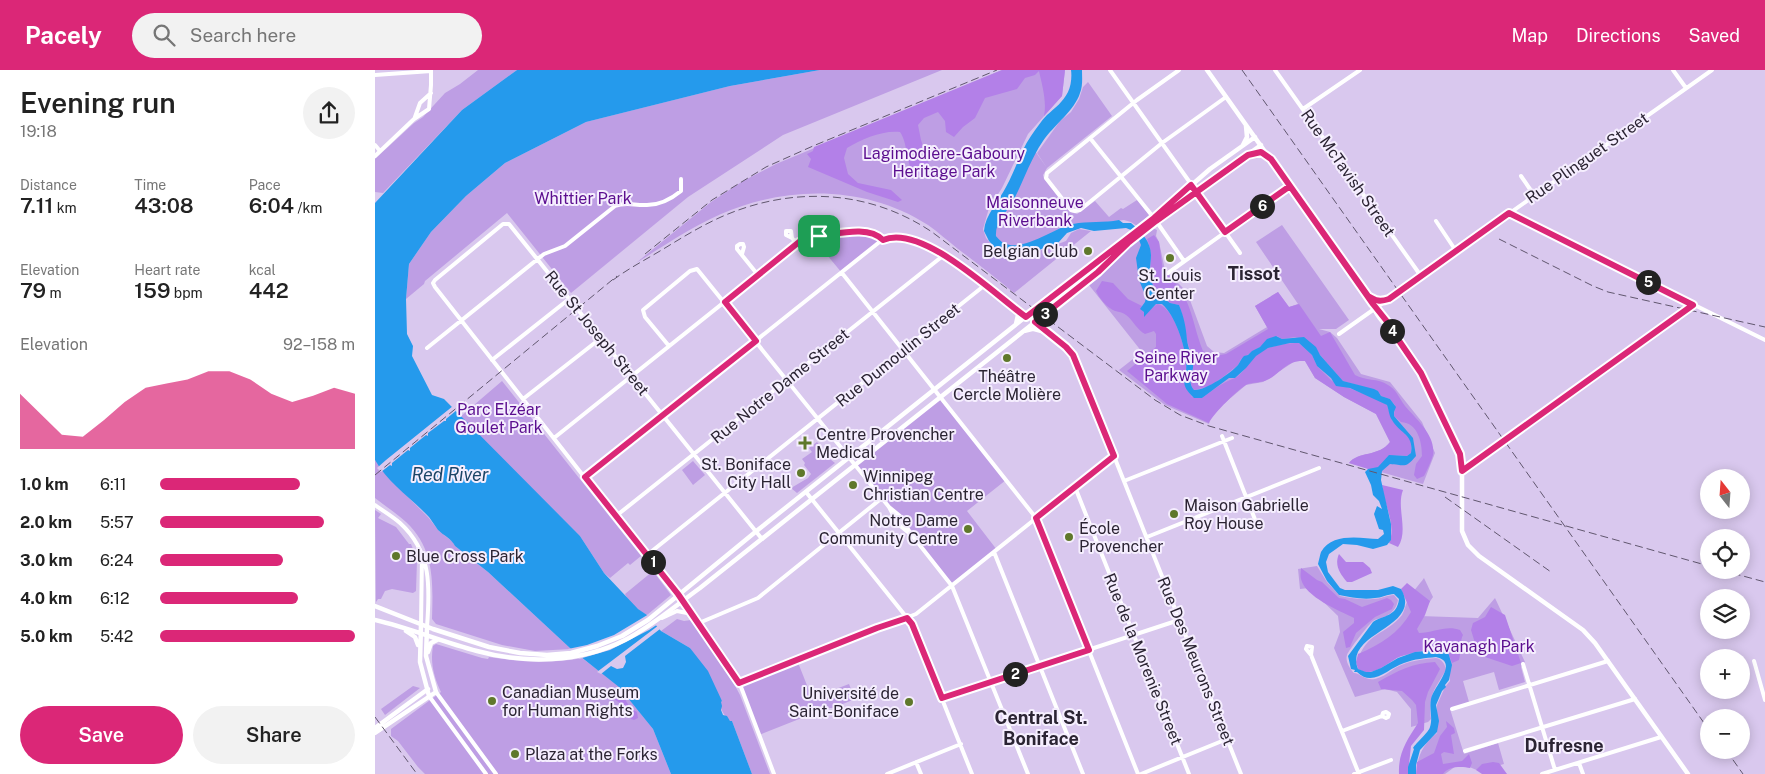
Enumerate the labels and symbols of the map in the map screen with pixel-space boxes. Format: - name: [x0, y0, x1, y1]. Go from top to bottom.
- street label: Rue McTavish Street: [1297, 106, 1399, 240]
- street label: Rue Plinguet Street: [1522, 108, 1652, 208]
- park label: Lagimodière-Gaboury Heritage Park: [863, 144, 1026, 181]
- park label: Whittier Park: [534, 189, 632, 208]
- park label: Maisonneuve Riverbank: [986, 193, 1084, 230]
- pin: 6: [1249, 194, 1275, 218]
- pin: [798, 215, 840, 257]
- place label: Belgian Club: [983, 242, 1078, 261]
- marker: Belgian Club: [1082, 245, 1094, 257]
- marker: St. Louis Center: [1164, 252, 1176, 264]
- district label: Tissot: [1228, 263, 1280, 284]
- place label: St. Louis Center: [1138, 266, 1202, 303]
- street label: Rue St Joseph Street: [541, 267, 653, 399]
- pin: 5: [1635, 270, 1661, 294]
- street label: Rue Dumoulin Street: [832, 299, 964, 411]
- pin: 3: [1033, 302, 1057, 326]
- pin: 4: [1379, 318, 1405, 344]
- street label: Rue Notre Dame Street: [707, 324, 853, 448]
- park label: Seine River Parkway: [1134, 348, 1218, 385]
- marker: Théâtre Cercle Molière: [1001, 352, 1013, 364]
- place label: Théâtre Cercle Molière: [953, 367, 1061, 404]
- park label: Parc Elzéar Goulet Park: [455, 400, 543, 437]
- place label: Centre Provencher Medical: [816, 425, 955, 462]
- marker: Centre Provencher Medical: [798, 436, 812, 450]
- place label: St. Boniface City Hall: [701, 455, 791, 492]
- water label: Red River: [411, 464, 489, 485]
- marker: St. Boniface City Hall: [795, 467, 807, 479]
- place label: Winnipeg Christian Centre: [863, 467, 984, 504]
- north arrow: [1700, 469, 1750, 519]
- marker: Winnipeg Christian Centre: [847, 479, 859, 491]
- place label: Maison Gabrielle Roy House: [1184, 496, 1309, 533]
- marker: Maison Gabrielle Roy House: [1168, 508, 1180, 520]
- place label: Notre Dame Community Centre: [819, 511, 958, 548]
- place label: École Provencher: [1079, 518, 1164, 556]
- marker: Notre Dame Community Centre: [962, 523, 974, 535]
- marker: École Provencher: [1063, 531, 1075, 543]
- place label: Blue Cross Park: [406, 547, 524, 566]
- marker: Blue Cross Park: [390, 550, 402, 562]
- pin: 1: [641, 550, 665, 574]
- street label: Rue de la Morenie Street: [1100, 570, 1186, 748]
- street label: Rue Des Meurons Street: [1153, 574, 1239, 748]
- park label: Kavanagh Park: [1423, 637, 1535, 656]
- pin: 2: [1003, 662, 1027, 686]
- place label: Canadian Museum for Human Rights: [502, 683, 639, 720]
- place label: Université de Saint-Boniface: [789, 684, 899, 721]
- marker: Canadian Museum for Human Rights: [486, 695, 498, 707]
- marker: Université de Saint-Boniface: [903, 696, 915, 708]
- district label: Central St. Boniface: [994, 707, 1088, 749]
- district label: Dufresne: [1524, 735, 1604, 756]
- place label: Plaza at the Forks: [525, 745, 658, 764]
- marker: Plaza at the Forks: [509, 748, 521, 760]

